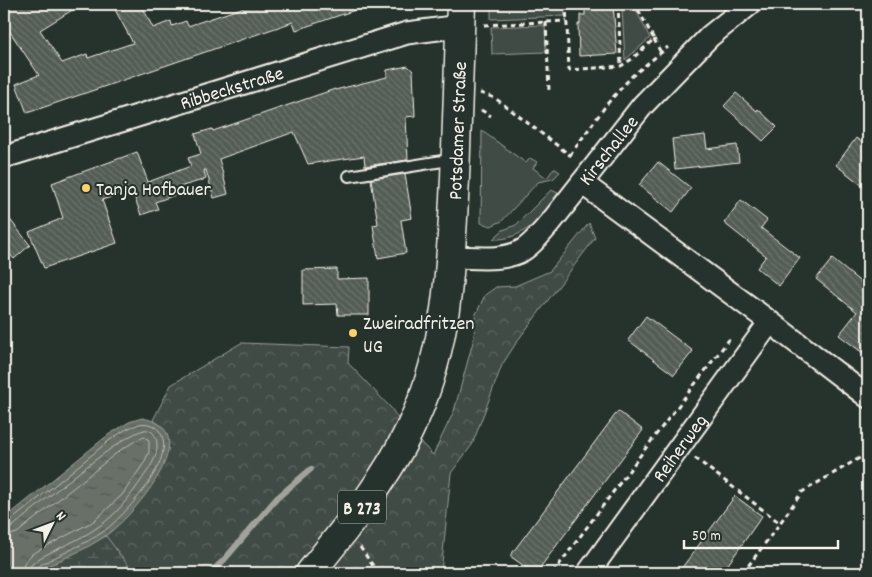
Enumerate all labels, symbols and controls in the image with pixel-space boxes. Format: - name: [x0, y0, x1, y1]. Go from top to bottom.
- street label: Ribbeckstraße: [177, 61, 288, 119]
- street label: Potsdamer Straße: [443, 61, 476, 201]
- street label: Kirschallee: [574, 110, 647, 193]
- place label: Tanja Hofbauer: [96, 177, 211, 205]
- marker: Tanja Hofbauer: [80, 182, 92, 194]
- place label: Zweiradfritzen UG: [363, 311, 474, 362]
- marker: Zweiradfritzen UG: [347, 327, 359, 339]
- street label: Reiherweg: [647, 409, 716, 489]
- road number: B 273: [338, 491, 386, 524]
- north arrow: [28, 500, 78, 550]
- text: N: [50, 507, 70, 526]
- scale bar: [684, 517, 838, 549]
- text: 50 m: [692, 526, 721, 548]

